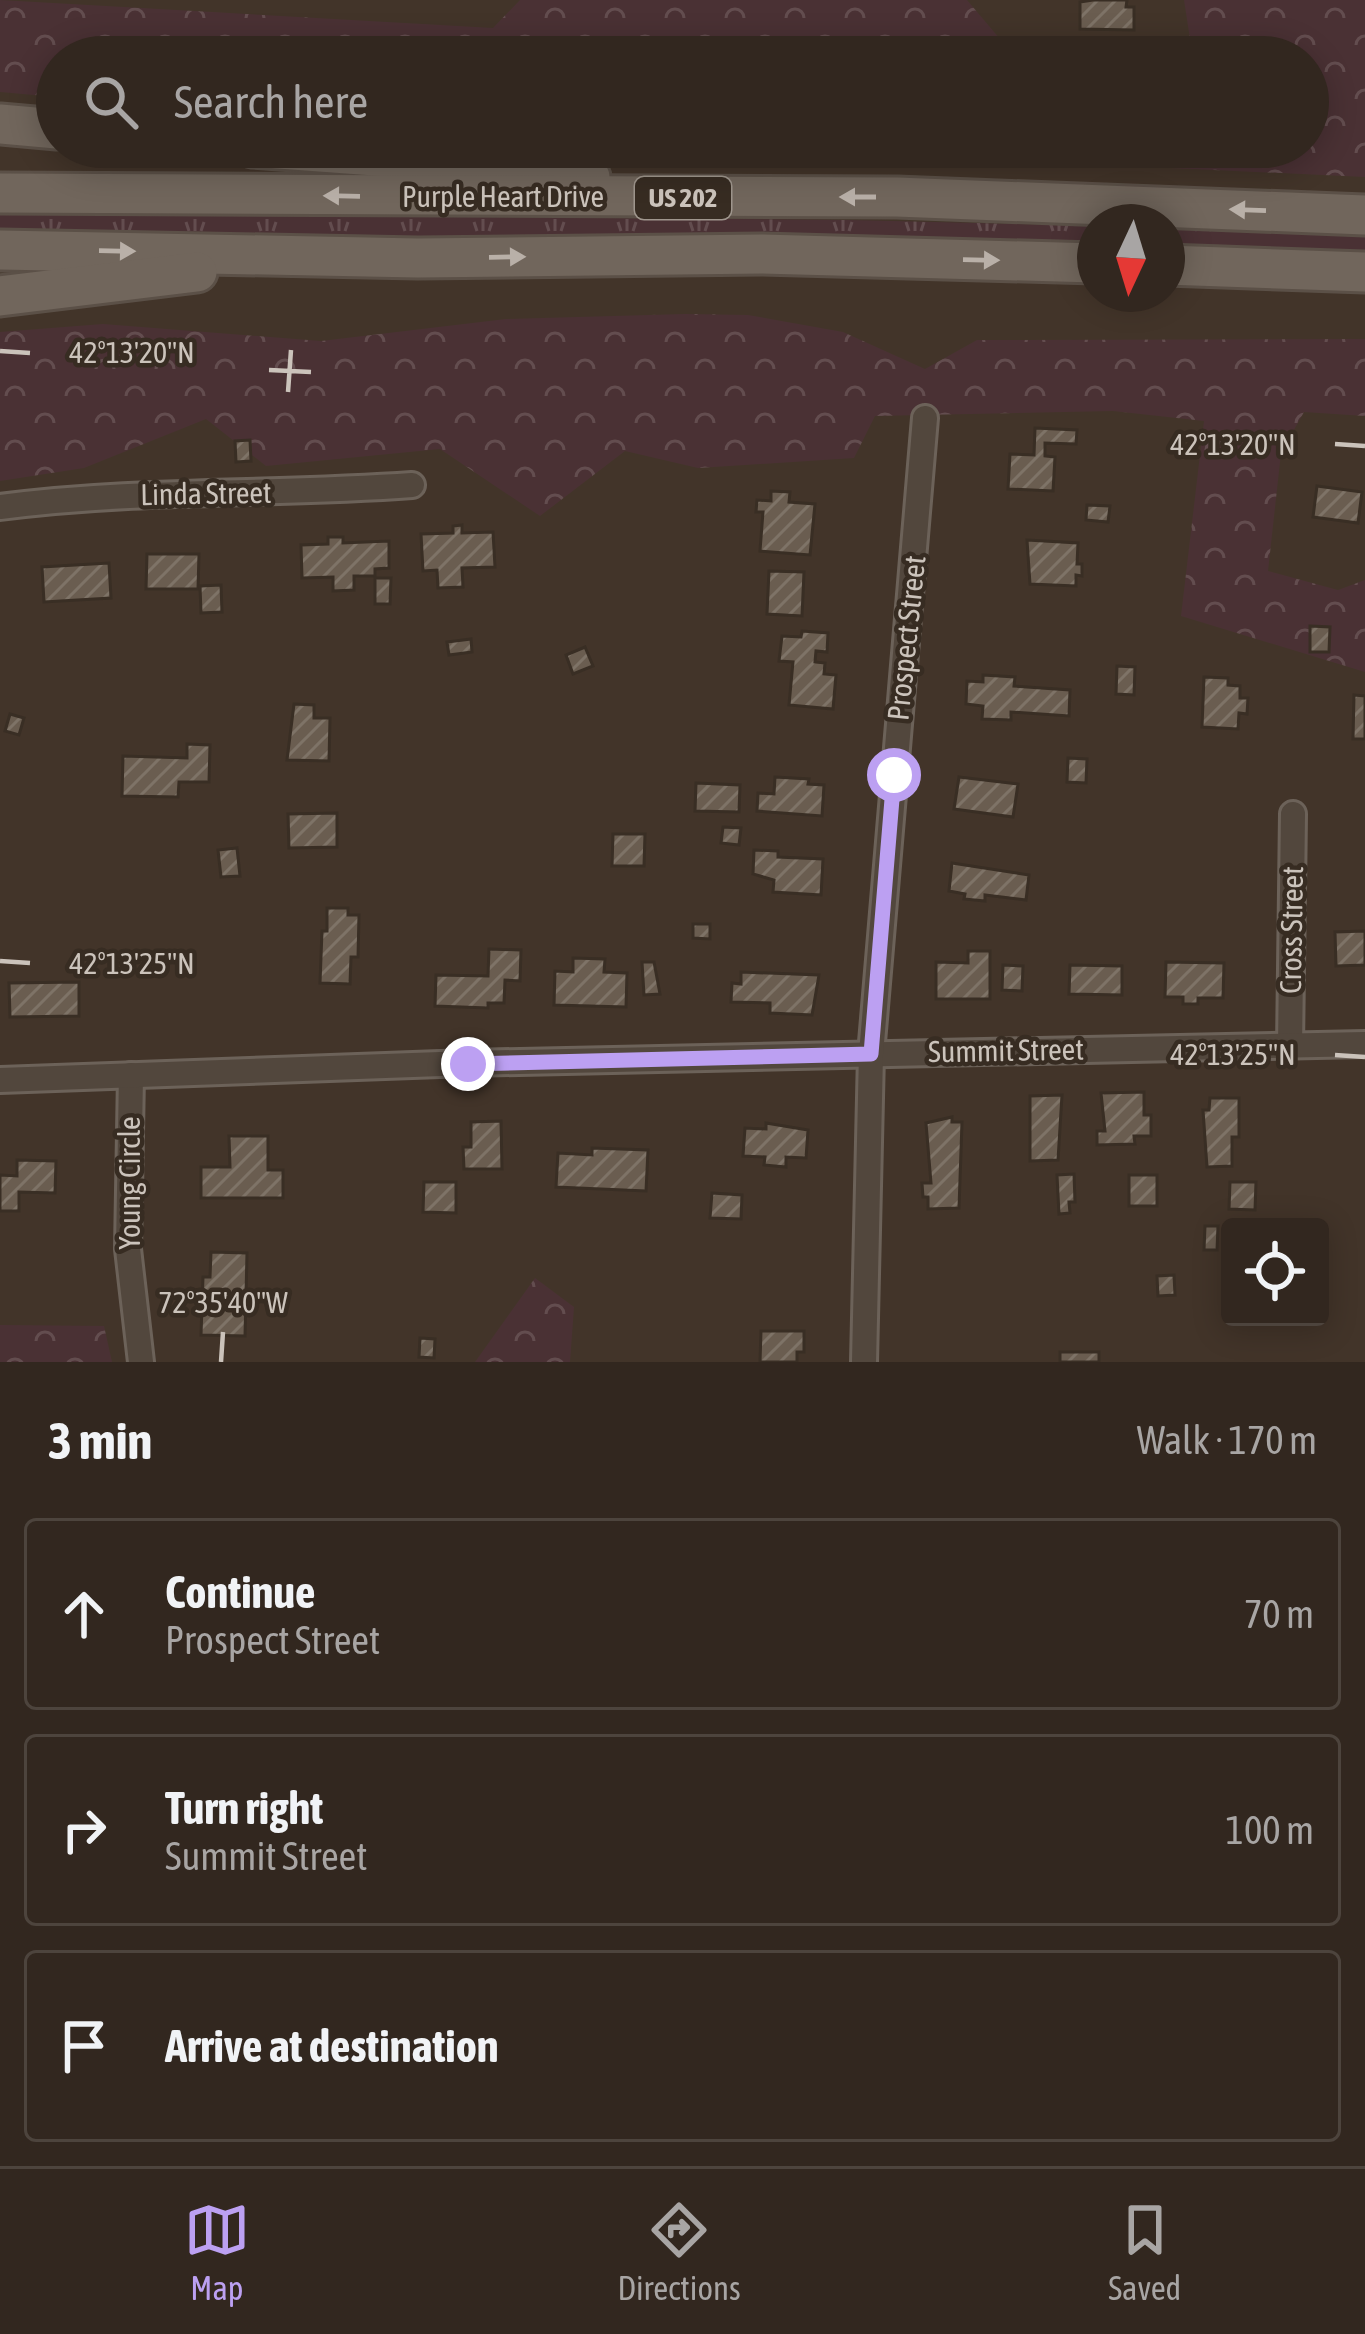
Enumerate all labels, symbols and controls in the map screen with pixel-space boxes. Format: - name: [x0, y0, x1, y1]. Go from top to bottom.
- search box: [36, 36, 1329, 168]
- icon: search: [78, 69, 144, 135]
- text: Search here: [174, 76, 368, 128]
- road number: US 202: [635, 177, 731, 219]
- street label: Purple Heart Drive: [402, 179, 604, 213]
- one-way arrow: [322, 186, 360, 206]
- one-way arrow: [838, 187, 876, 207]
- one-way arrow: [1228, 200, 1266, 219]
- north arrow: [1077, 204, 1185, 312]
- one-way arrow: [99, 242, 137, 261]
- one-way arrow: [489, 247, 527, 267]
- one-way arrow: [963, 250, 1001, 269]
- text: 42°13'20"N: [69, 335, 195, 369]
- text: 42°13'20"N: [1170, 427, 1296, 461]
- street label: Linda Street: [140, 475, 272, 511]
- street label: Prospect Street: [880, 554, 932, 722]
- route start: [867, 748, 921, 802]
- street label: Cross Street: [1273, 866, 1309, 994]
- text: 42°13'25"N: [69, 946, 195, 980]
- street label: Summit Street: [928, 1032, 1084, 1068]
- route end: [441, 1037, 495, 1091]
- text: 42°13'25"N: [1170, 1037, 1296, 1071]
- street label: Young Circle: [112, 1116, 146, 1250]
- map controls: [1221, 1218, 1329, 1326]
- button: locate: [1221, 1218, 1329, 1326]
- text: 72°35'40"W: [158, 1285, 288, 1319]
- text: 3 min: [48, 1411, 152, 1470]
- text: Walk · 170 m: [1137, 1418, 1317, 1462]
- text: Continue: [165, 1566, 316, 1618]
- icon: ahead: [51, 1581, 117, 1647]
- text: 70 m: [1244, 1592, 1314, 1636]
- text: Prospect Street: [165, 1618, 380, 1662]
- text: Turn right: [165, 1782, 323, 1834]
- icon: right: [51, 1797, 117, 1863]
- text: 100 m: [1226, 1808, 1314, 1852]
- text: Summit Street: [165, 1834, 368, 1878]
- icon: arrive: [51, 2013, 117, 2079]
- text: Arrive at destination: [165, 2020, 499, 2072]
- tab: Map: [184, 2197, 250, 2307]
- tab: Directions: [617, 2197, 741, 2307]
- tab: Saved: [1108, 2197, 1181, 2307]

